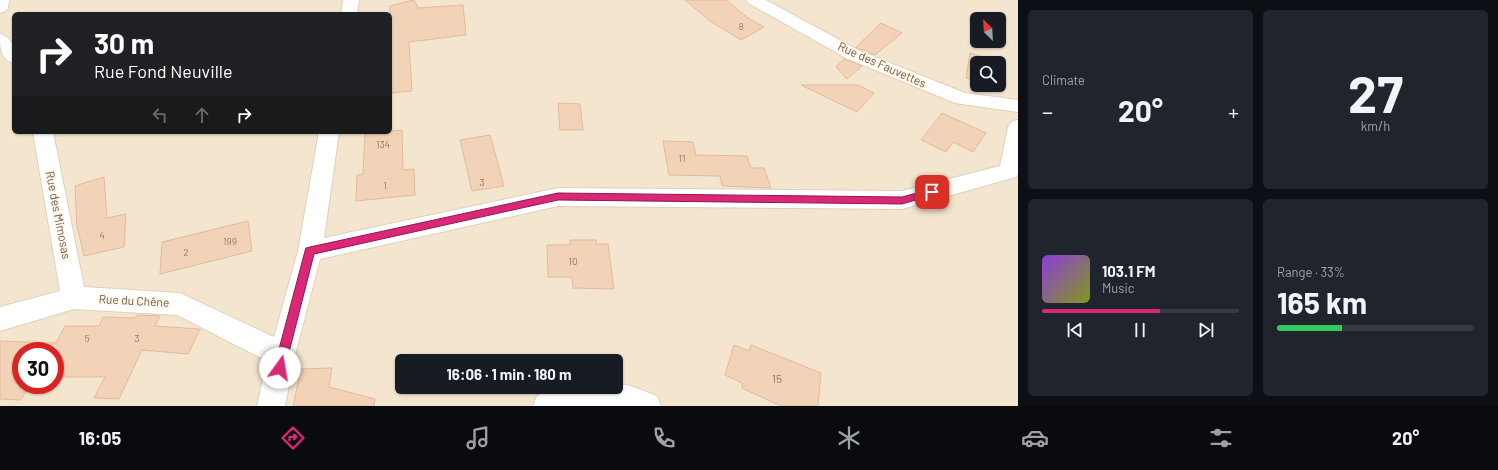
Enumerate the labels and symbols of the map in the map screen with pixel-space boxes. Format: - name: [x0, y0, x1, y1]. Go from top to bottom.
- north arrow: [970, 12, 1006, 48]
- house number: 8: [739, 21, 744, 32]
- street label: Rue des Fauvettes: [836, 38, 929, 90]
- house number: 134: [376, 138, 390, 150]
- house number: 11: [678, 152, 686, 164]
- street label: Rue des Mimosas: [44, 170, 74, 260]
- pin: [915, 175, 949, 209]
- house number: 3: [479, 176, 485, 188]
- house number: 1: [383, 179, 387, 191]
- house number: 4: [99, 229, 105, 241]
- house number: 199: [223, 235, 237, 247]
- house number: 2: [183, 246, 189, 258]
- house number: 10: [568, 255, 578, 267]
- street label: Rue du Chêne: [98, 291, 170, 309]
- house number: 5: [84, 332, 90, 344]
- house number: 3: [134, 332, 140, 344]
- speed limit sign: 30: [12, 342, 64, 394]
- position arrow: [259, 347, 301, 389]
- house number: 15: [772, 371, 782, 385]

